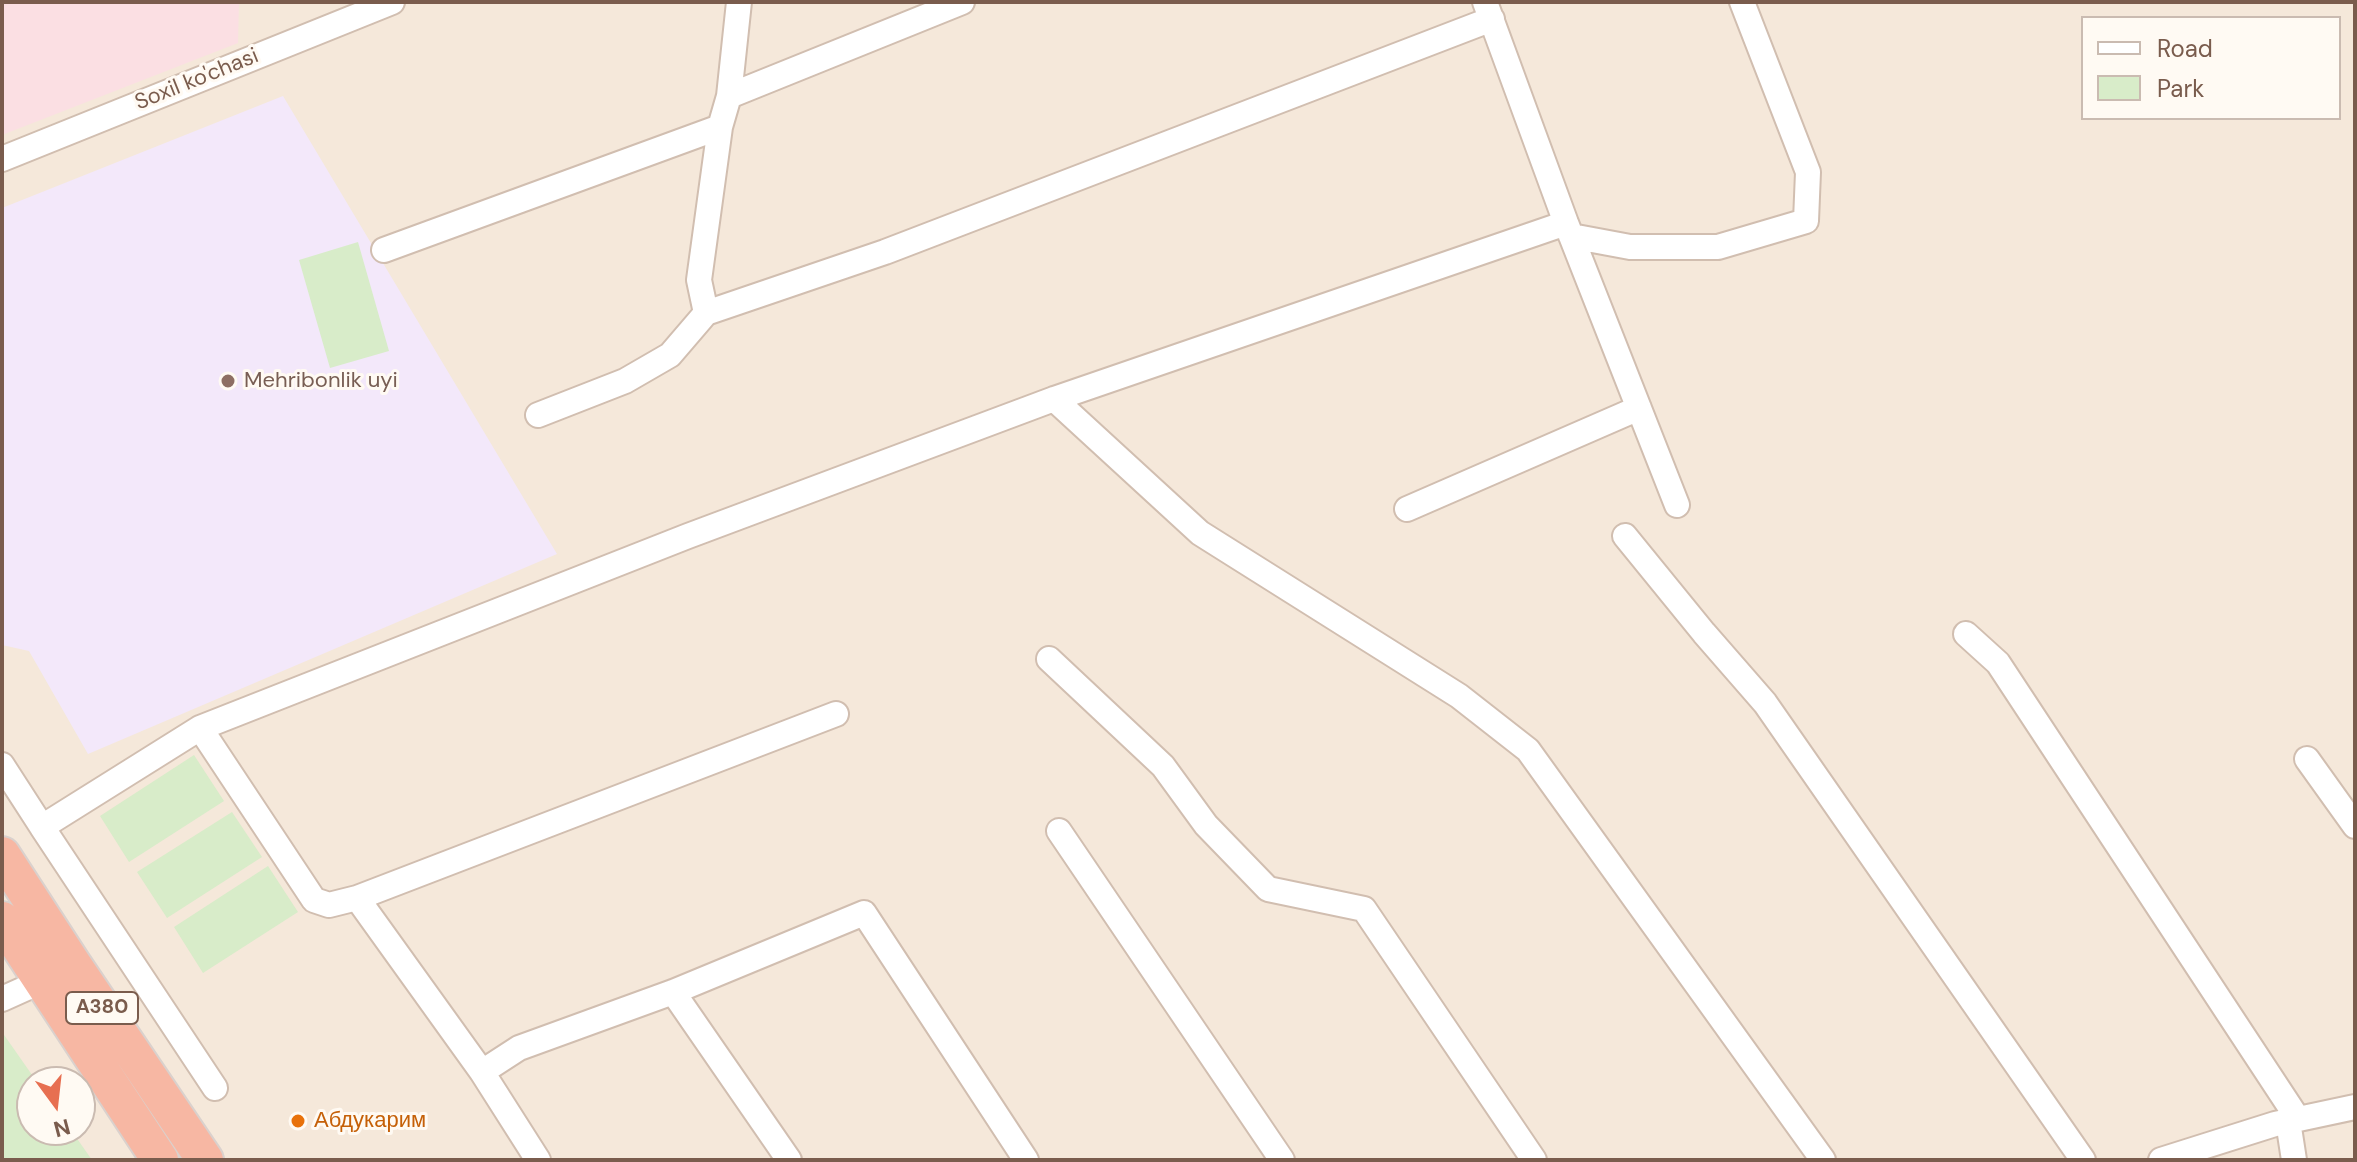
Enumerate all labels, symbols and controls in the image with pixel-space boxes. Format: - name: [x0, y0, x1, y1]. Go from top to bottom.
- legend: [2081, 16, 2341, 120]
- text: Road: [2157, 33, 2213, 64]
- street label: Soxil ko'chasi: [131, 43, 263, 117]
- text: Park: [2157, 73, 2204, 104]
- place label: Mehribonlik uyi: [244, 368, 398, 394]
- marker: Mehribonlik uyi: [219, 372, 237, 390]
- road number: A380: [66, 992, 138, 1024]
- north arrow: [16, 1066, 96, 1146]
- place label: Абдукарим: [314, 1108, 426, 1134]
- text: N: [50, 1112, 73, 1144]
- marker: Абдукарим: [289, 1112, 307, 1130]

